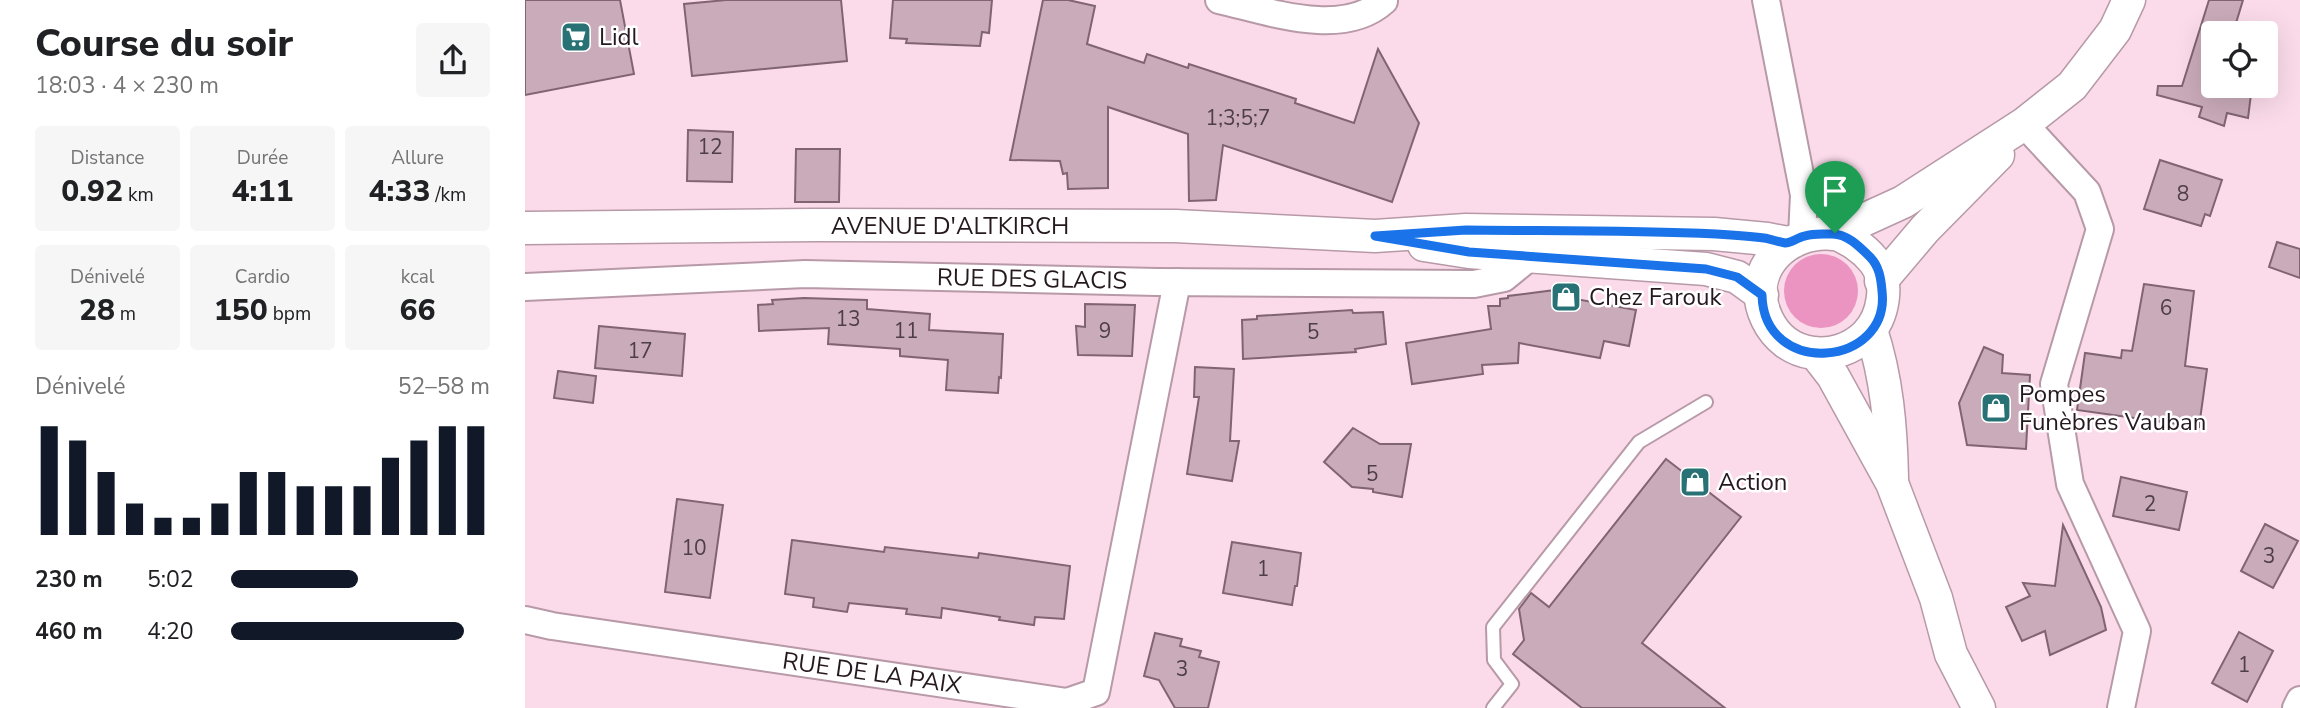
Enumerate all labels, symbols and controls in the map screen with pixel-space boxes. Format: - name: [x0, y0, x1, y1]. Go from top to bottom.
- text: Course du soir: [35, 18, 293, 69]
- supermarket icon: Lidl: [559, 20, 593, 54]
- place label: Lidl: [599, 21, 639, 53]
- map controls: [2201, 21, 2278, 98]
- button: locate: [2201, 21, 2278, 98]
- button: share: [416, 23, 490, 97]
- text: 18:03 · 4 × 230 m: [35, 70, 219, 101]
- house number: 1;3;5;7: [1206, 104, 1270, 132]
- house number: 12: [697, 133, 723, 161]
- text: Distance: [71, 145, 144, 171]
- text: Durée: [237, 145, 288, 171]
- text: Allure: [391, 145, 444, 171]
- pin: [1805, 161, 1865, 233]
- text: 0.92: [61, 171, 123, 212]
- text: 4:11: [232, 171, 293, 212]
- text: 4:33: [369, 171, 430, 212]
- icon: arrive: [1816, 172, 1854, 210]
- house number: 8: [2177, 180, 2189, 208]
- text: km: [123, 182, 154, 208]
- text: /km: [430, 182, 466, 208]
- street label: AVENUE D'ALTKIRCH: [831, 210, 1069, 242]
- street label: RUE DES GLACIS: [937, 261, 1127, 297]
- text: Dénivelé: [70, 264, 145, 290]
- text: Cardio: [235, 264, 290, 290]
- text: kcal: [401, 264, 434, 290]
- shop icon: Chez Farouk: [1549, 280, 1583, 314]
- place label: Chez Farouk: [1589, 281, 1722, 313]
- text: 28: [79, 290, 115, 331]
- text: 150: [214, 290, 268, 331]
- text: 66: [400, 290, 436, 331]
- house number: 6: [2160, 294, 2172, 322]
- text: m: [115, 301, 136, 327]
- text: bpm: [268, 301, 311, 327]
- house number: 13: [835, 305, 861, 333]
- house number: 11: [893, 317, 919, 345]
- house number: 9: [1099, 317, 1111, 345]
- house number: 5: [1307, 318, 1319, 346]
- house number: 17: [627, 337, 653, 365]
- text: Dénivelé: [35, 371, 126, 402]
- text: 52–58 m: [398, 371, 490, 402]
- place label: Pompes Funèbres Vauban: [2019, 378, 2206, 438]
- shop icon: Pompes Funèbres Vauban: [1979, 391, 2013, 425]
- house number: 5: [1366, 460, 1378, 488]
- shop icon: Action: [1678, 465, 1712, 499]
- place label: Action: [1718, 466, 1787, 498]
- house number: 2: [2144, 490, 2156, 518]
- house number: 10: [681, 534, 707, 562]
- house number: 3: [2263, 542, 2275, 570]
- house number: 1: [1257, 555, 1269, 583]
- text: 230 m: [35, 564, 103, 595]
- text: 5:02: [147, 564, 194, 595]
- text: 460 m: [35, 616, 103, 647]
- text: 4:20: [147, 616, 194, 647]
- street label: RUE DE LA PAIX: [780, 645, 964, 701]
- house number: 1: [2238, 651, 2250, 679]
- house number: 3: [1176, 655, 1188, 683]

